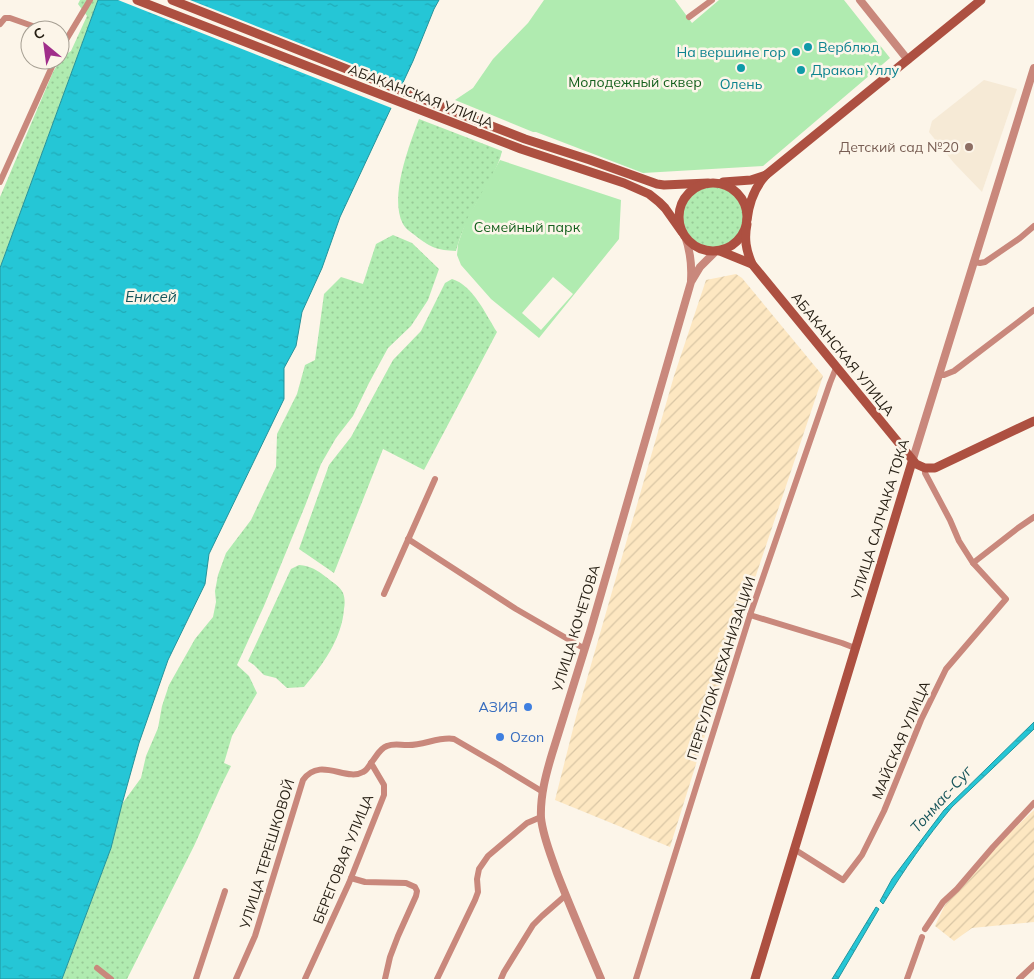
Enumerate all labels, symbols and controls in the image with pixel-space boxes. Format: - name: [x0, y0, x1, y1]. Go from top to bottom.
- north arrow: [20, 20, 70, 70]
- text: С: [30, 23, 47, 44]
- place label: Верблюд: [818, 38, 880, 56]
- marker: Верблюд: [802, 41, 814, 53]
- place label: На вершине гор: [677, 43, 786, 61]
- marker: На вершине гор: [790, 46, 802, 58]
- street label: АБАКАНСКАЯ УЛИЦА: [346, 60, 497, 132]
- place label: Дракон Уллу: [811, 61, 900, 79]
- marker: Олень: [735, 62, 747, 74]
- marker: Дракон Уллу: [795, 64, 807, 76]
- park label: Молодежный сквер: [568, 73, 702, 91]
- place label: Олень: [720, 75, 763, 93]
- place label: Детский сад №20: [839, 138, 959, 156]
- marker: Детский сад №20: [963, 141, 975, 153]
- park label: Семейный парк: [474, 218, 581, 236]
- water label: Енисей: [125, 287, 177, 306]
- street label: АБАКАНСКАЯ УЛИЦА: [788, 288, 899, 420]
- street label: УЛИЦА САЛЧАКА ТОКА: [847, 436, 913, 602]
- street label: УЛИЦА КОЧЕТОВА: [548, 562, 604, 695]
- street label: ПЕРЕУЛОК МЕХАНИЗАЦИИ: [683, 574, 759, 762]
- street label: МАЙСКАЯ УЛИЦА: [868, 677, 934, 802]
- place label: АЗИЯ: [478, 698, 518, 716]
- marker: АЗИЯ: [522, 701, 534, 713]
- place label: Ozon: [510, 728, 544, 746]
- marker: Ozon: [494, 731, 506, 743]
- water label: Тонмас-Суг: [906, 761, 977, 836]
- street label: УЛИЦА ТЕРЕШКОВОЙ: [235, 777, 298, 932]
- street label: БЕРЕГОВАЯ УЛИЦА: [309, 791, 378, 927]

